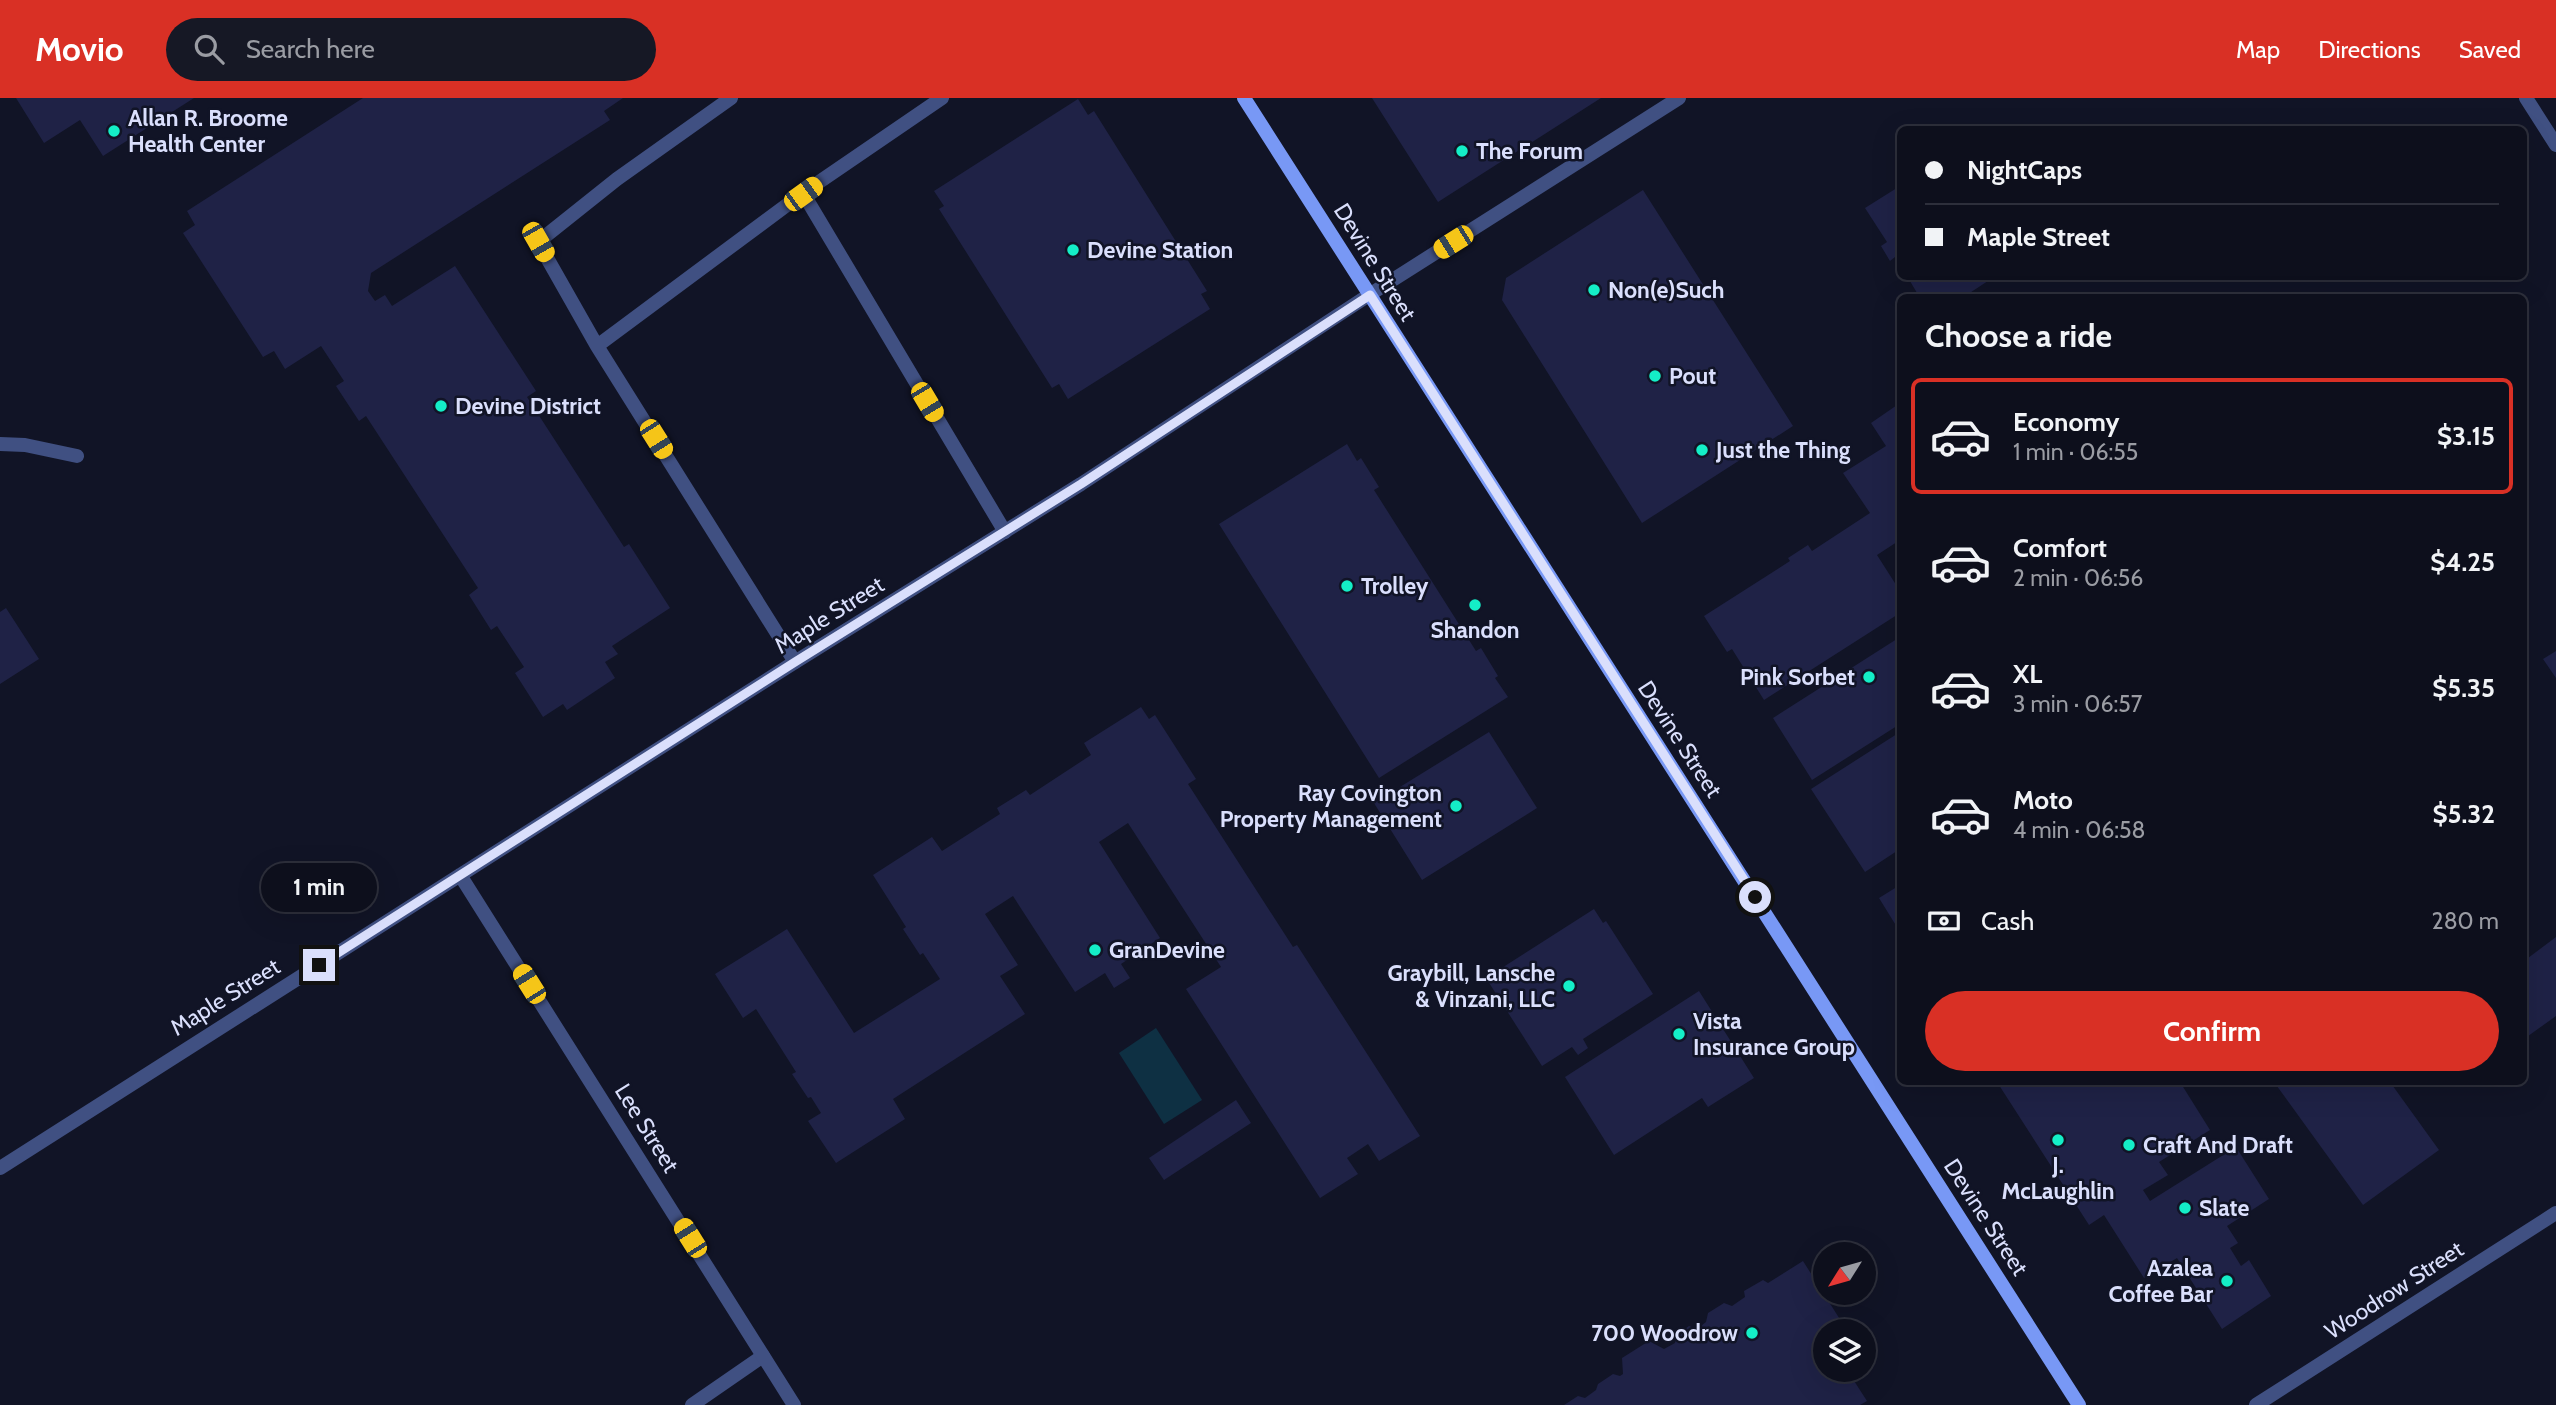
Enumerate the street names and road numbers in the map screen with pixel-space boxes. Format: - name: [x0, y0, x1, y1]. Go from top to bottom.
- street label: Devine Street: [1328, 198, 1422, 326]
- street label: Maple Street: [769, 570, 889, 660]
- street label: Devine Street: [1632, 675, 1728, 803]
- street label: Maple Street: [165, 952, 285, 1042]
- street label: Lee Street: [609, 1079, 685, 1178]
- street label: Devine Street: [1938, 1153, 2034, 1281]
- street label: Woodrow Street: [2320, 1235, 2469, 1345]

